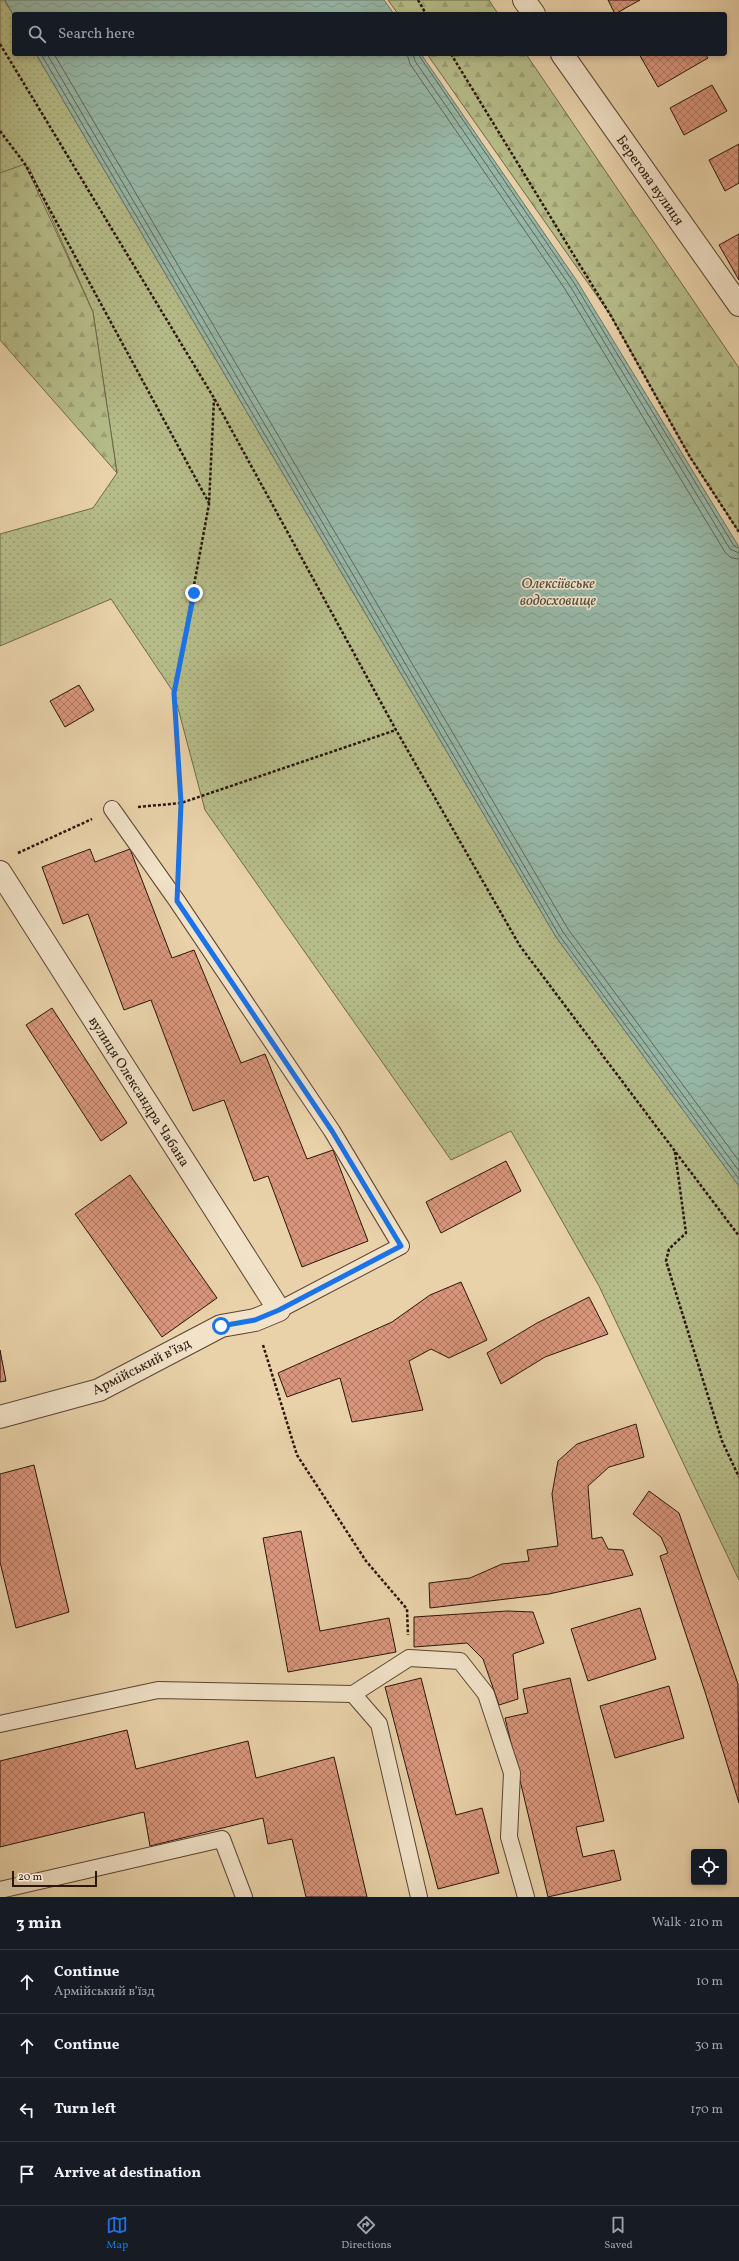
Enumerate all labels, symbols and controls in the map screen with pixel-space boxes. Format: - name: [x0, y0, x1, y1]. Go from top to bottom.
- search box: [12, 12, 727, 56]
- icon: search: [26, 23, 48, 45]
- text: Search here: [58, 24, 135, 45]
- street label: Берегова вулиця: [611, 132, 688, 230]
- water label: Олексіївське водосховище: [520, 574, 597, 612]
- route end: [185, 584, 203, 602]
- street label: вулиця Олександра Чабана: [83, 1013, 193, 1171]
- route start: [212, 1317, 230, 1335]
- street label: Армійський в’їзд: [89, 1334, 194, 1400]
- map controls: [691, 1849, 727, 1885]
- button: locate: [691, 1849, 727, 1885]
- scale bar: [12, 1869, 97, 1888]
- text: 20 m: [18, 1870, 42, 1885]
- text: 3 min: [16, 1912, 62, 1935]
- text: Walk · 210 m: [652, 1914, 723, 1932]
- text: Continue: [54, 1962, 119, 1983]
- icon: ahead: [16, 1971, 38, 1993]
- text: 10 m: [696, 1973, 723, 1991]
- text: Армійський в’їзд: [54, 1983, 155, 2001]
- icon: ahead: [16, 2035, 38, 2057]
- text: Continue: [54, 2035, 119, 2056]
- text: 30 m: [695, 2037, 723, 2055]
- icon: left: [16, 2099, 38, 2121]
- text: Turn left: [54, 2099, 116, 2120]
- text: 170 m: [690, 2101, 723, 2119]
- icon: arrive: [16, 2163, 38, 2185]
- text: Arrive at destination: [54, 2163, 201, 2184]
- tab: Map: [106, 2214, 128, 2253]
- tab: Directions: [341, 2214, 392, 2253]
- tab: Saved: [604, 2214, 633, 2253]

